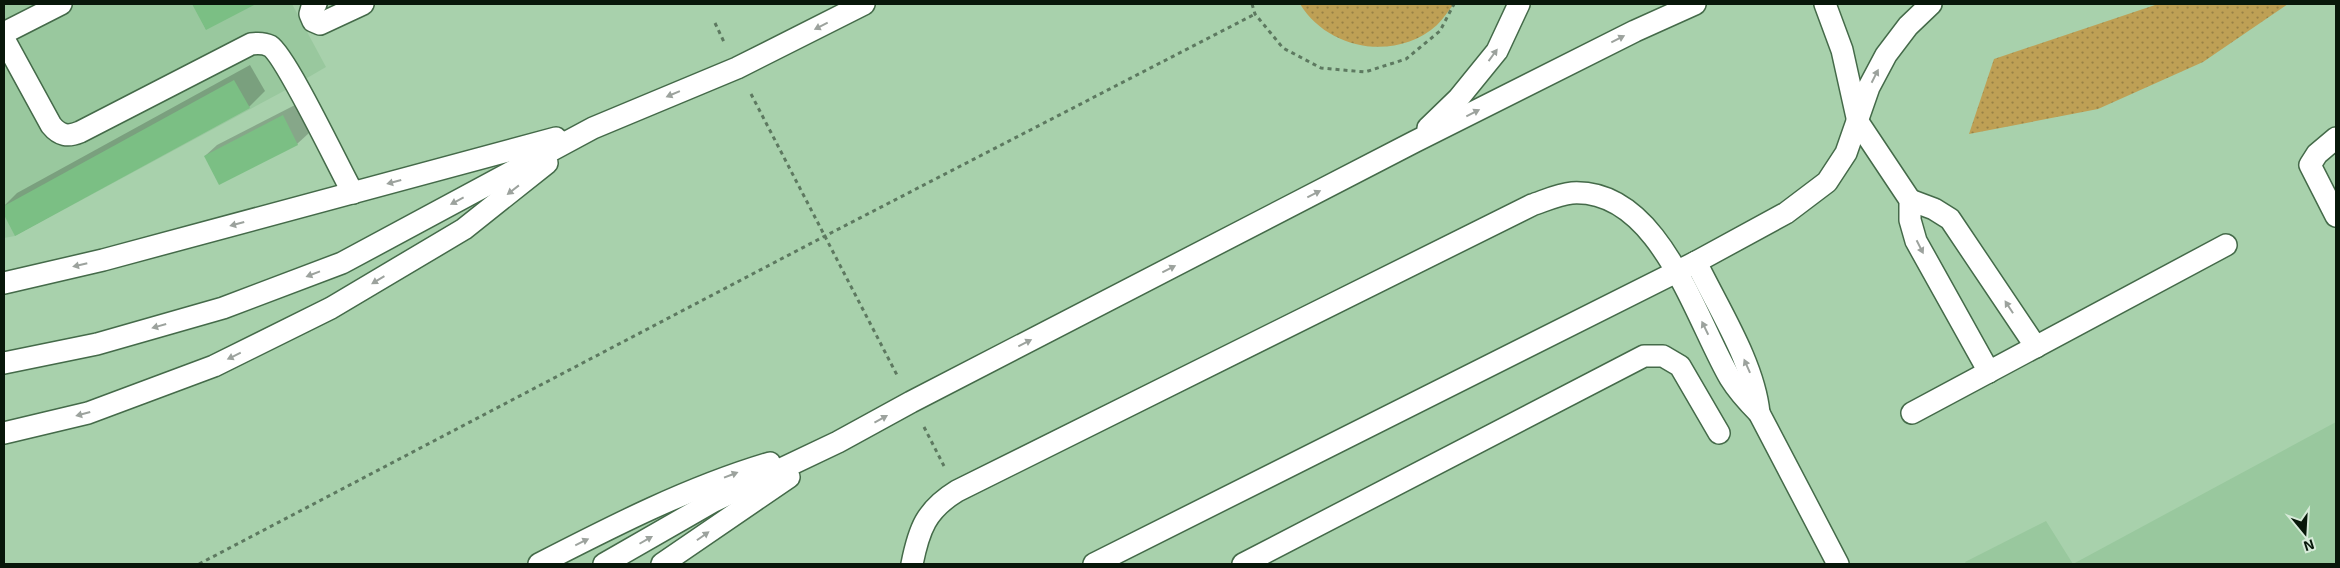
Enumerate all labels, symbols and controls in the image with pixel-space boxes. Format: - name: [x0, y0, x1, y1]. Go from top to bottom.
- one-way arrow: [813, 22, 828, 30]
- one-way arrow: [1611, 35, 1625, 43]
- one-way arrow: [1488, 48, 1498, 62]
- one-way arrow: [1871, 69, 1879, 84]
- one-way arrow: [666, 91, 680, 99]
- one-way arrow: [1466, 108, 1480, 116]
- one-way arrow: [386, 178, 401, 186]
- one-way arrow: [507, 185, 520, 196]
- one-way arrow: [1306, 190, 1321, 198]
- one-way arrow: [450, 197, 465, 205]
- one-way arrow: [229, 221, 244, 229]
- one-way arrow: [1916, 240, 1924, 254]
- one-way arrow: [72, 261, 87, 269]
- one-way arrow: [1162, 265, 1176, 273]
- one-way arrow: [305, 270, 320, 278]
- one-way arrow: [372, 275, 385, 284]
- one-way arrow: [2004, 300, 2013, 313]
- one-way arrow: [1701, 321, 1709, 335]
- one-way arrow: [151, 323, 166, 331]
- one-way arrow: [1018, 339, 1032, 347]
- one-way arrow: [227, 352, 242, 360]
- one-way arrow: [1743, 359, 1751, 373]
- one-way arrow: [75, 410, 90, 418]
- one-way arrow: [874, 414, 888, 423]
- one-way arrow: [723, 471, 738, 479]
- north arrow: [2280, 508, 2330, 558]
- one-way arrow: [696, 531, 709, 541]
- one-way arrow: [639, 535, 653, 544]
- text: N: [2302, 536, 2317, 555]
- one-way arrow: [575, 538, 590, 546]

